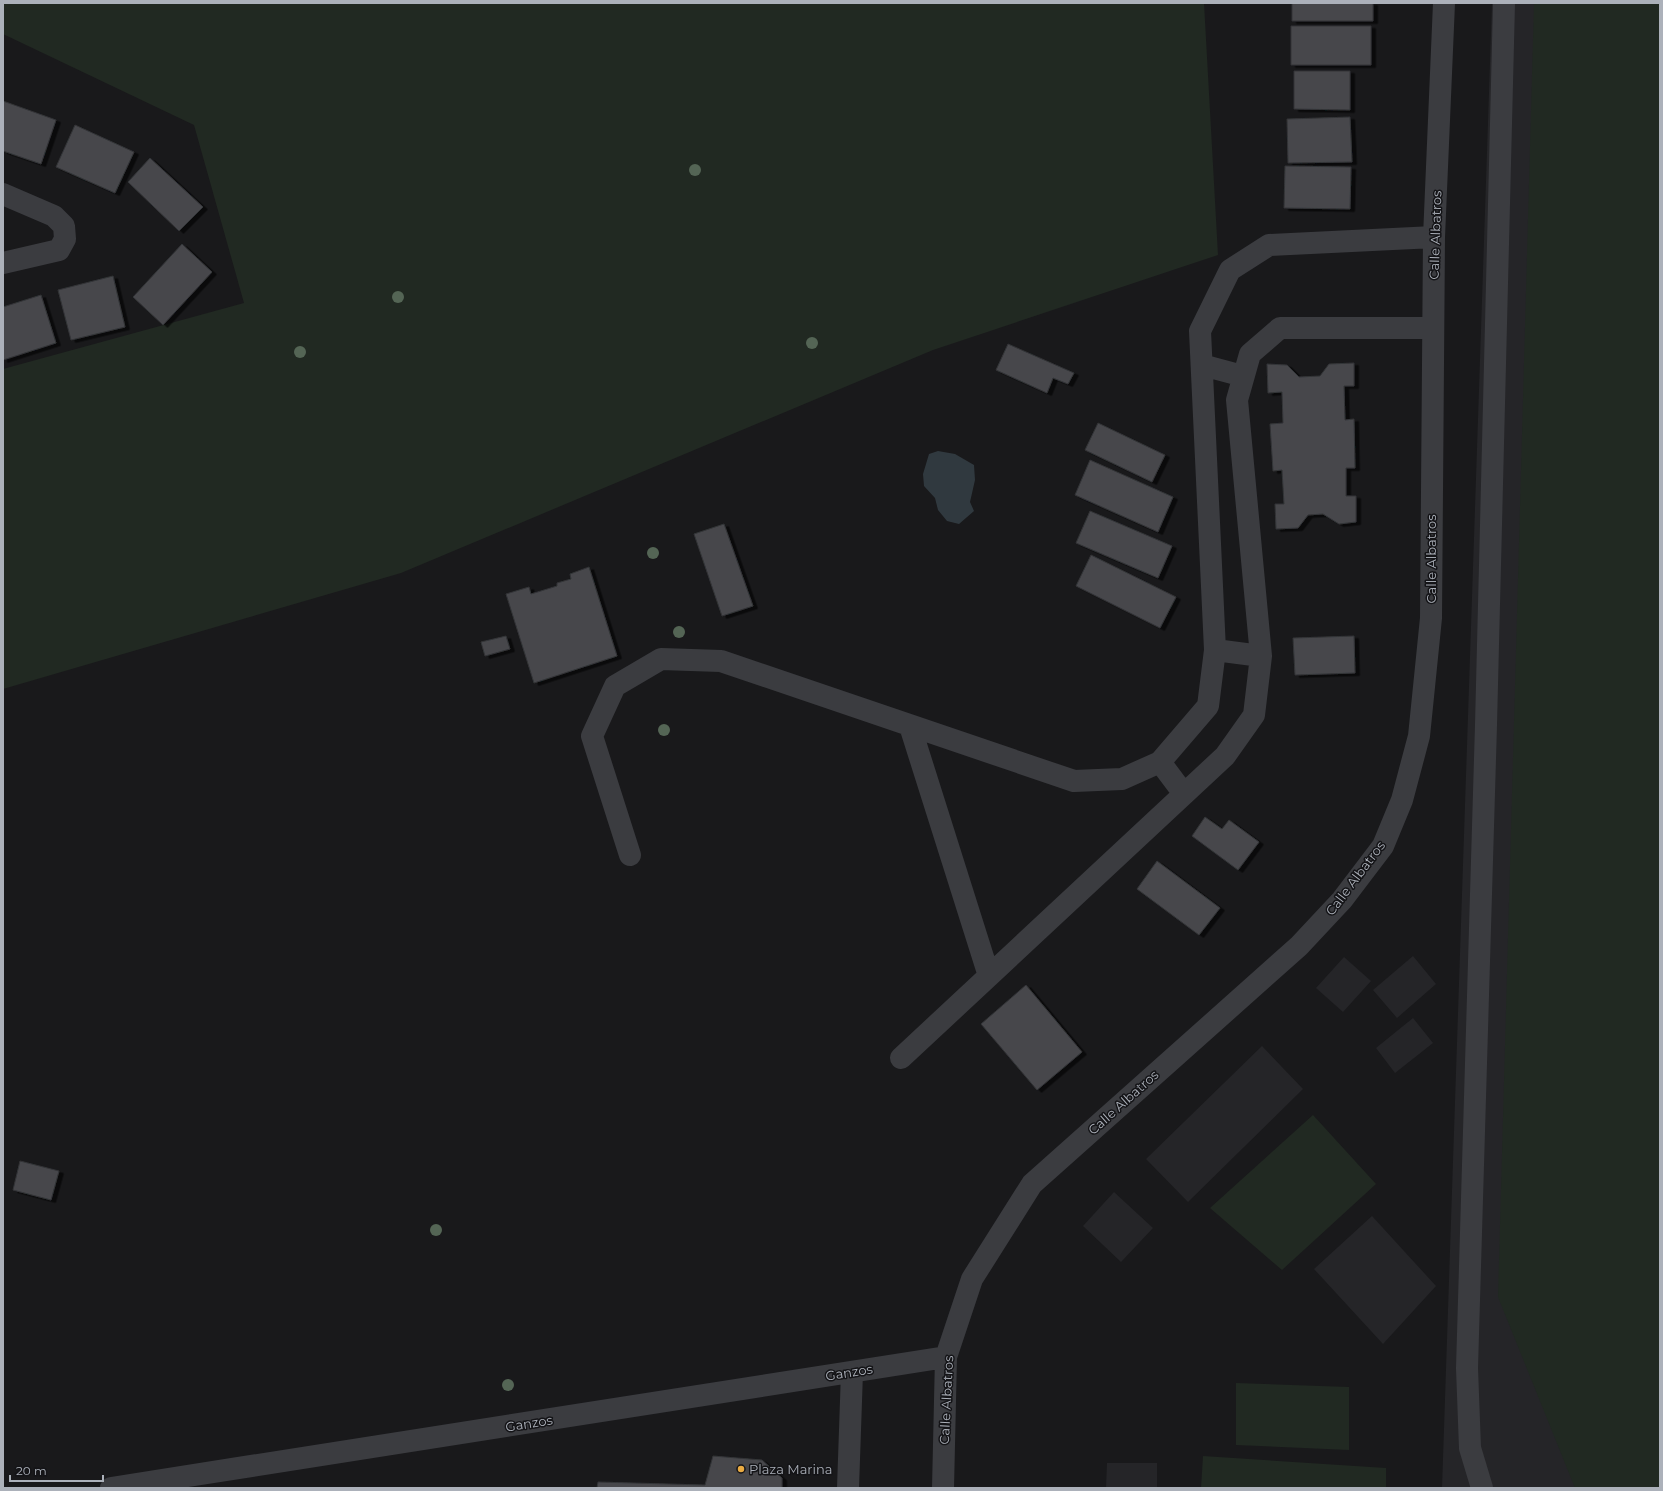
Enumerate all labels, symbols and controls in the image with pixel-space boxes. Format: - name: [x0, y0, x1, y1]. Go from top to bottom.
- street label: Calle Albatros: [1425, 190, 1445, 280]
- street label: Calle Albatros: [1423, 514, 1439, 604]
- street label: Calle Albatros: [1322, 838, 1388, 918]
- street label: Calle Albatros: [1085, 1066, 1161, 1138]
- street label: Calle Albatros: [936, 1355, 956, 1445]
- street label: Ganzos: [824, 1360, 874, 1384]
- street label: Ganzos: [504, 1411, 554, 1435]
- scale bar: [10, 1457, 103, 1483]
- place label: Plaza Marina: [749, 1461, 832, 1477]
- text: 20 m: [16, 1463, 47, 1478]
- marker: Plaza Marina: [736, 1464, 746, 1474]

